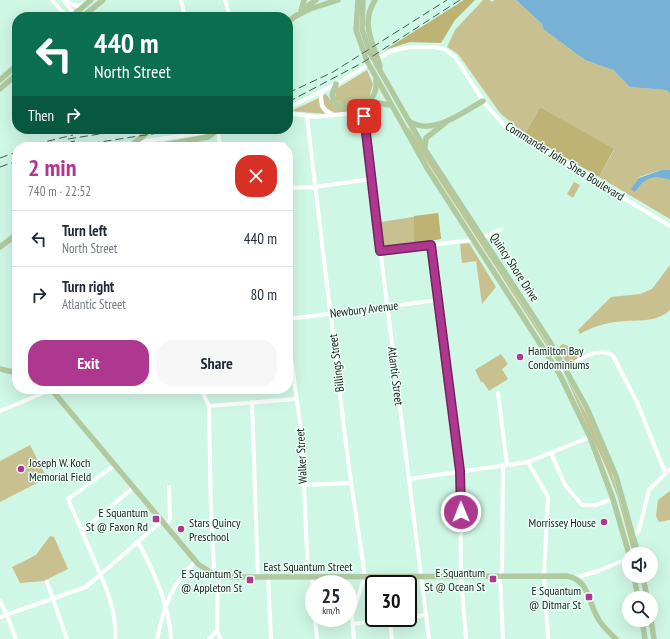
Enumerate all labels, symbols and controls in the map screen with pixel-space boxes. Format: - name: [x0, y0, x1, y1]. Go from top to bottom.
- text: 440 m: [94, 24, 158, 61]
- icon: left: [28, 28, 80, 80]
- text: North Street: [94, 60, 171, 83]
- pin: [347, 99, 381, 133]
- icon: right: [62, 104, 84, 126]
- icon: arrive: [353, 105, 375, 127]
- text: Then: [28, 106, 54, 125]
- street label: Commander John Shea Boulevard: [503, 118, 627, 204]
- text: 2 min: [28, 152, 76, 183]
- button: close: [235, 155, 277, 197]
- text: 740 m · 22:52: [28, 183, 91, 200]
- text: Turn left: [62, 221, 107, 240]
- icon: left: [28, 228, 50, 250]
- text: 440 m: [244, 229, 277, 248]
- street label: Quincy Shore Drive: [487, 230, 543, 304]
- text: North Street: [62, 240, 117, 257]
- text: Turn right: [62, 277, 114, 296]
- icon: right: [28, 284, 50, 306]
- text: 80 m: [251, 285, 277, 304]
- text: Atlantic Street: [62, 296, 126, 313]
- street label: Newbury Avenue: [329, 297, 399, 321]
- street label: Billings Street: [325, 332, 347, 393]
- button: Exit: [28, 340, 149, 386]
- button: Share: [157, 340, 277, 386]
- place label: Hamilton Bay Condominiums: [528, 343, 589, 372]
- street label: Atlantic Street: [385, 346, 407, 407]
- marker: Hamilton Bay Condominiums: [515, 352, 525, 362]
- street label: Walker Street: [292, 427, 310, 484]
- place label: Joseph W. Koch Memorial Field: [28, 455, 91, 484]
- marker: Joseph W. Koch Memorial Field: [16, 464, 26, 474]
- position arrow: [440, 491, 482, 533]
- place label: E Squantum St @ Faxon Rd: [86, 505, 148, 534]
- marker: E Squantum St @ Faxon Rd: [151, 514, 161, 524]
- place label: Stars Quincy Preschool: [189, 515, 241, 544]
- place label: Morrissey House: [529, 515, 596, 530]
- marker: Morrissey House: [599, 517, 609, 527]
- marker: Stars Quincy Preschool: [176, 524, 186, 534]
- map controls: [622, 547, 658, 627]
- button: sound: [622, 547, 658, 583]
- street label: East Squantum Street: [263, 559, 353, 574]
- place label: E Squantum St @ Ocean St: [425, 565, 486, 594]
- place label: E Squantum St @ Appleton St: [181, 566, 243, 595]
- marker: E Squantum St @ Ocean St: [488, 574, 498, 584]
- marker: E Squantum St @ Appleton St: [245, 575, 255, 585]
- speed limit sign: 30: [365, 575, 417, 627]
- text: 25: [321, 583, 341, 609]
- place label: E Squantum @ Ditmar St: [529, 583, 582, 612]
- button: search: [622, 591, 658, 627]
- marker: E Squantum @ Ditmar St: [584, 592, 594, 602]
- text: km/h: [322, 604, 340, 617]

